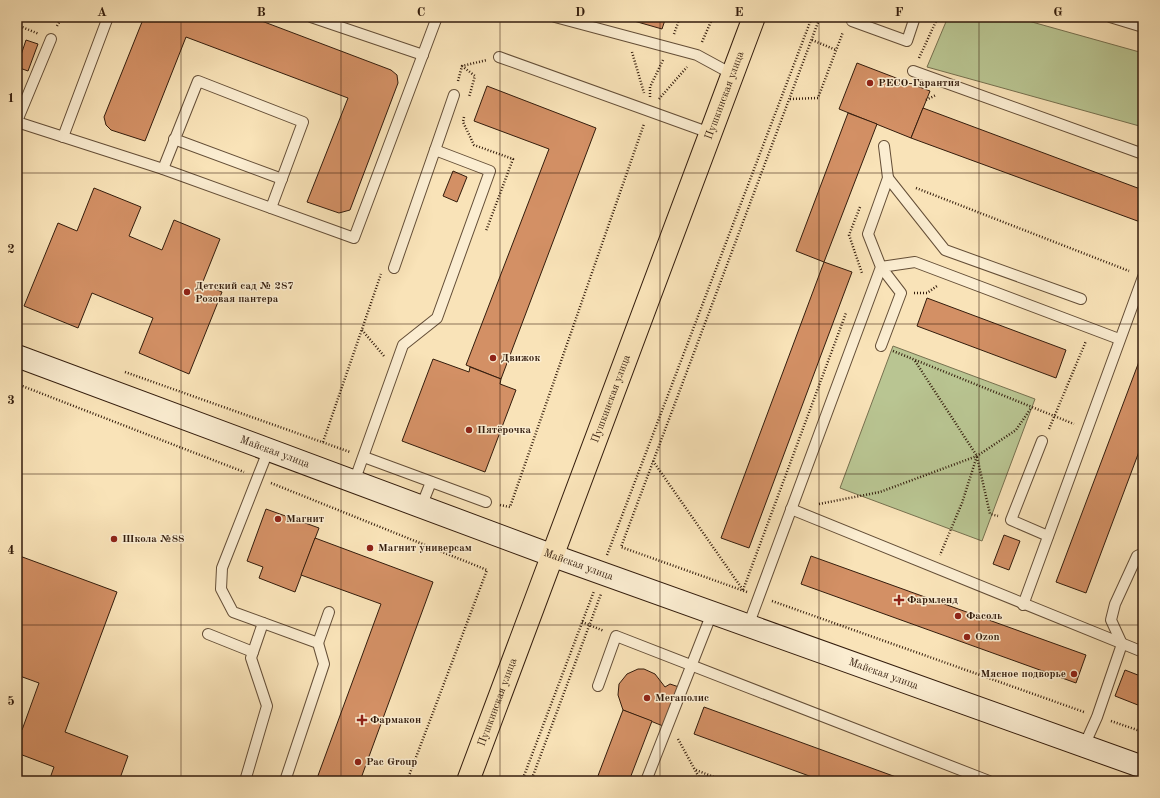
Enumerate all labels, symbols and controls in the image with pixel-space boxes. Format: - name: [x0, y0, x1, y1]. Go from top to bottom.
- text: A: [97, 6, 107, 19]
- text: B: [256, 6, 266, 19]
- text: C: [417, 6, 425, 19]
- text: D: [575, 6, 585, 19]
- text: E: [735, 6, 744, 19]
- text: F: [895, 6, 904, 19]
- text: G: [1053, 6, 1063, 19]
- street label: Пушкинская улица: [703, 49, 746, 141]
- marker: РЕСО-Гарантия: [865, 78, 875, 88]
- place label: РЕСО-Гарантия: [878, 78, 960, 89]
- text: 1: [7, 92, 15, 105]
- text: 2: [7, 243, 15, 256]
- place label: Детский сад № 287 Розовая пантера: [195, 281, 294, 305]
- marker: Детский сад № 287 Розовая пантера: [182, 287, 192, 297]
- marker: Движок: [488, 353, 498, 363]
- place label: Движок: [501, 353, 540, 364]
- street label: Пушкинская улица: [590, 353, 633, 444]
- text: 3: [7, 394, 15, 407]
- marker: Пятёрочка: [464, 425, 474, 435]
- place label: Пятёрочка: [477, 425, 531, 436]
- street label: Майская улица: [238, 434, 311, 470]
- marker: Магнит: [273, 514, 283, 524]
- place label: Магнит: [286, 514, 324, 525]
- marker: Школа №88: [109, 534, 119, 544]
- place label: Школа №88: [122, 534, 184, 545]
- marker: Магнит универсам: [365, 543, 375, 553]
- place label: Магнит универсам: [378, 543, 472, 554]
- text: 4: [7, 544, 15, 557]
- street label: Майская улица: [542, 547, 615, 583]
- marker: Фармленд: [894, 595, 904, 605]
- place label: Фармленд: [907, 595, 958, 606]
- marker: Фасоль: [953, 611, 963, 621]
- place label: Фасоль: [966, 611, 1002, 622]
- marker: Ozon: [962, 632, 972, 642]
- place label: Ozon: [975, 632, 1000, 643]
- street label: Пушкинская улица: [476, 656, 519, 748]
- street label: Майская улица: [847, 657, 920, 692]
- place label: Мясное подворье: [981, 669, 1066, 680]
- marker: Мясное подворье: [1069, 669, 1079, 679]
- marker: Мегаполис: [642, 693, 652, 703]
- place label: Мегаполис: [655, 693, 709, 704]
- text: 5: [7, 695, 15, 708]
- marker: Фармакон: [357, 715, 367, 725]
- place label: Фармакон: [370, 715, 421, 726]
- marker: Pac Group: [353, 757, 363, 767]
- place label: Pac Group: [366, 757, 417, 768]

